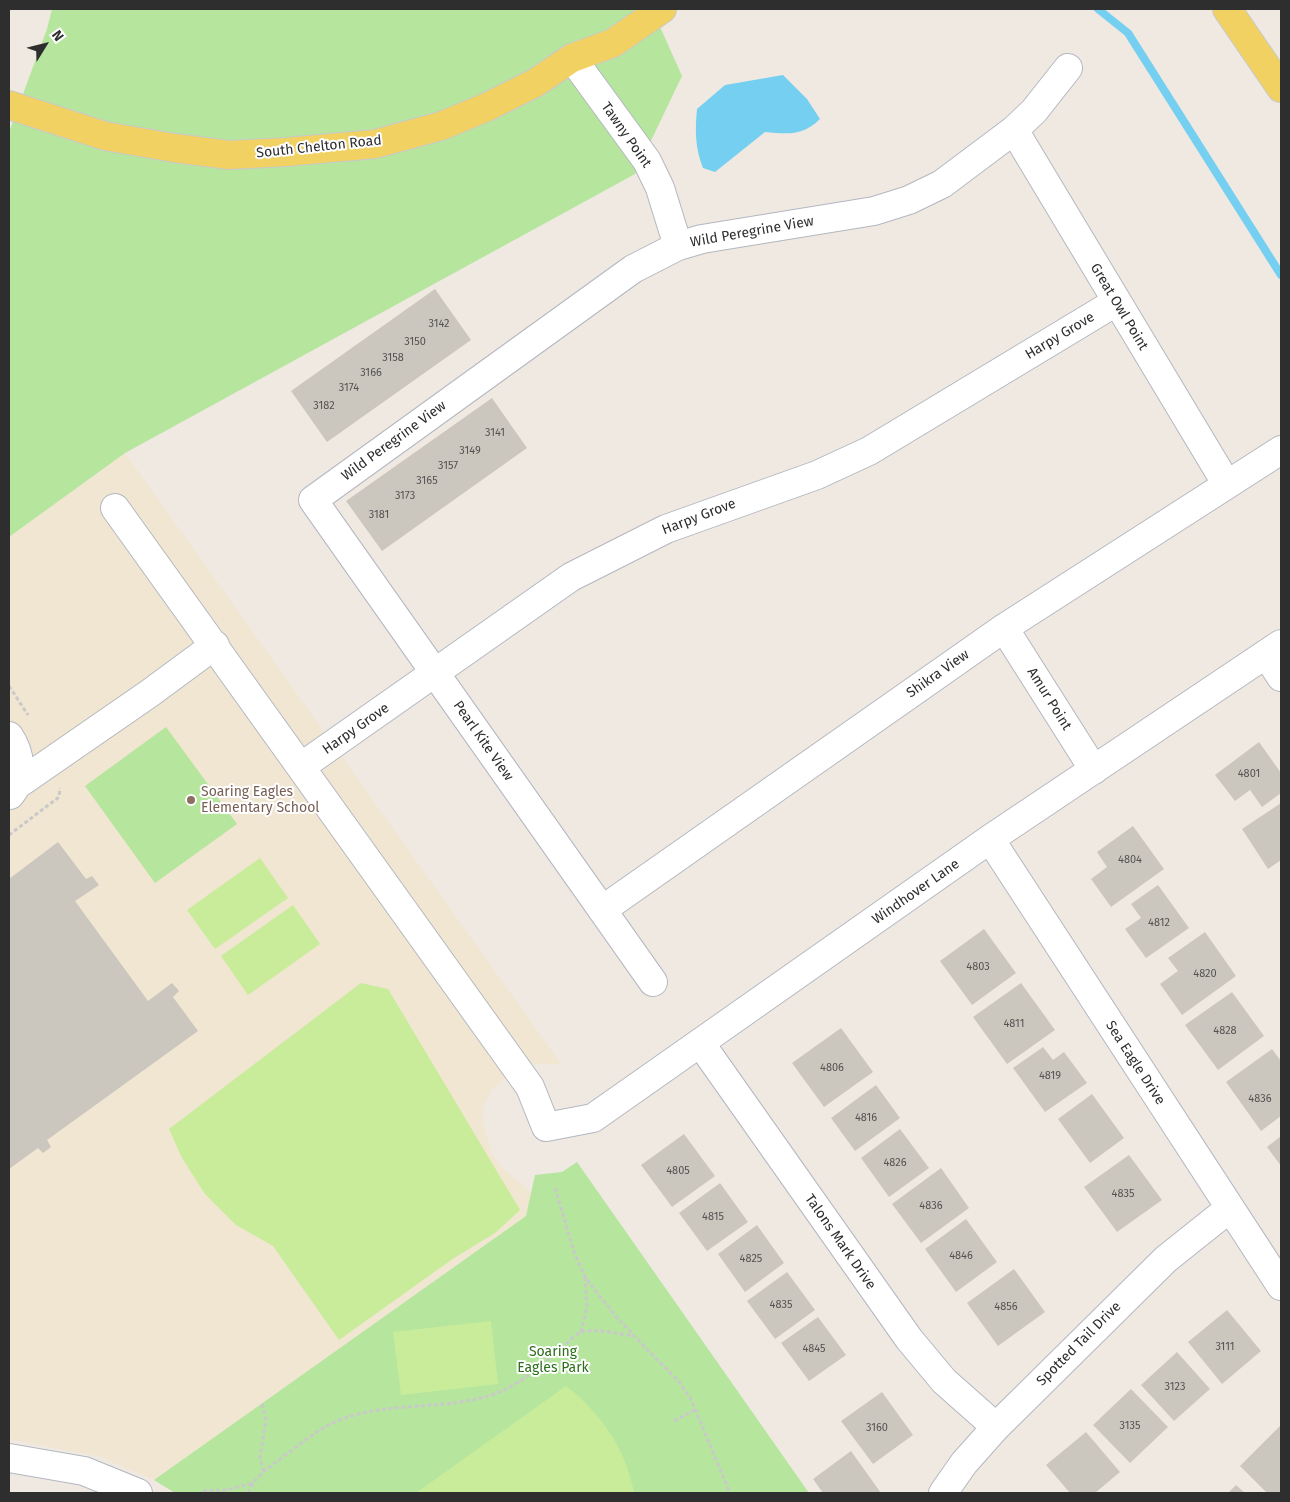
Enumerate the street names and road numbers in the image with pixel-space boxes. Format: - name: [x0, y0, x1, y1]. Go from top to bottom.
- street label: Tawny Point: [597, 99, 655, 171]
- street label: South Chelton Road: [256, 132, 382, 162]
- street label: Wild Peregrine View: [689, 213, 815, 251]
- street label: Great Owl Point: [1086, 261, 1152, 353]
- street label: Harpy Grove: [1022, 309, 1098, 363]
- street label: Wild Peregrine View: [338, 397, 450, 485]
- street label: Harpy Grove: [660, 495, 738, 539]
- street label: Shikra View: [903, 646, 973, 702]
- street label: Amur Point: [1023, 665, 1075, 733]
- street label: Pearl Kite View: [449, 698, 517, 784]
- street label: Harpy Grove: [319, 700, 393, 758]
- street label: Windhover Lane: [869, 856, 963, 928]
- street label: Sea Eagle Drive: [1102, 1018, 1168, 1108]
- street label: Talons Mark Drive: [801, 1191, 879, 1293]
- street label: Spotted Tail Drive: [1033, 1298, 1125, 1390]

